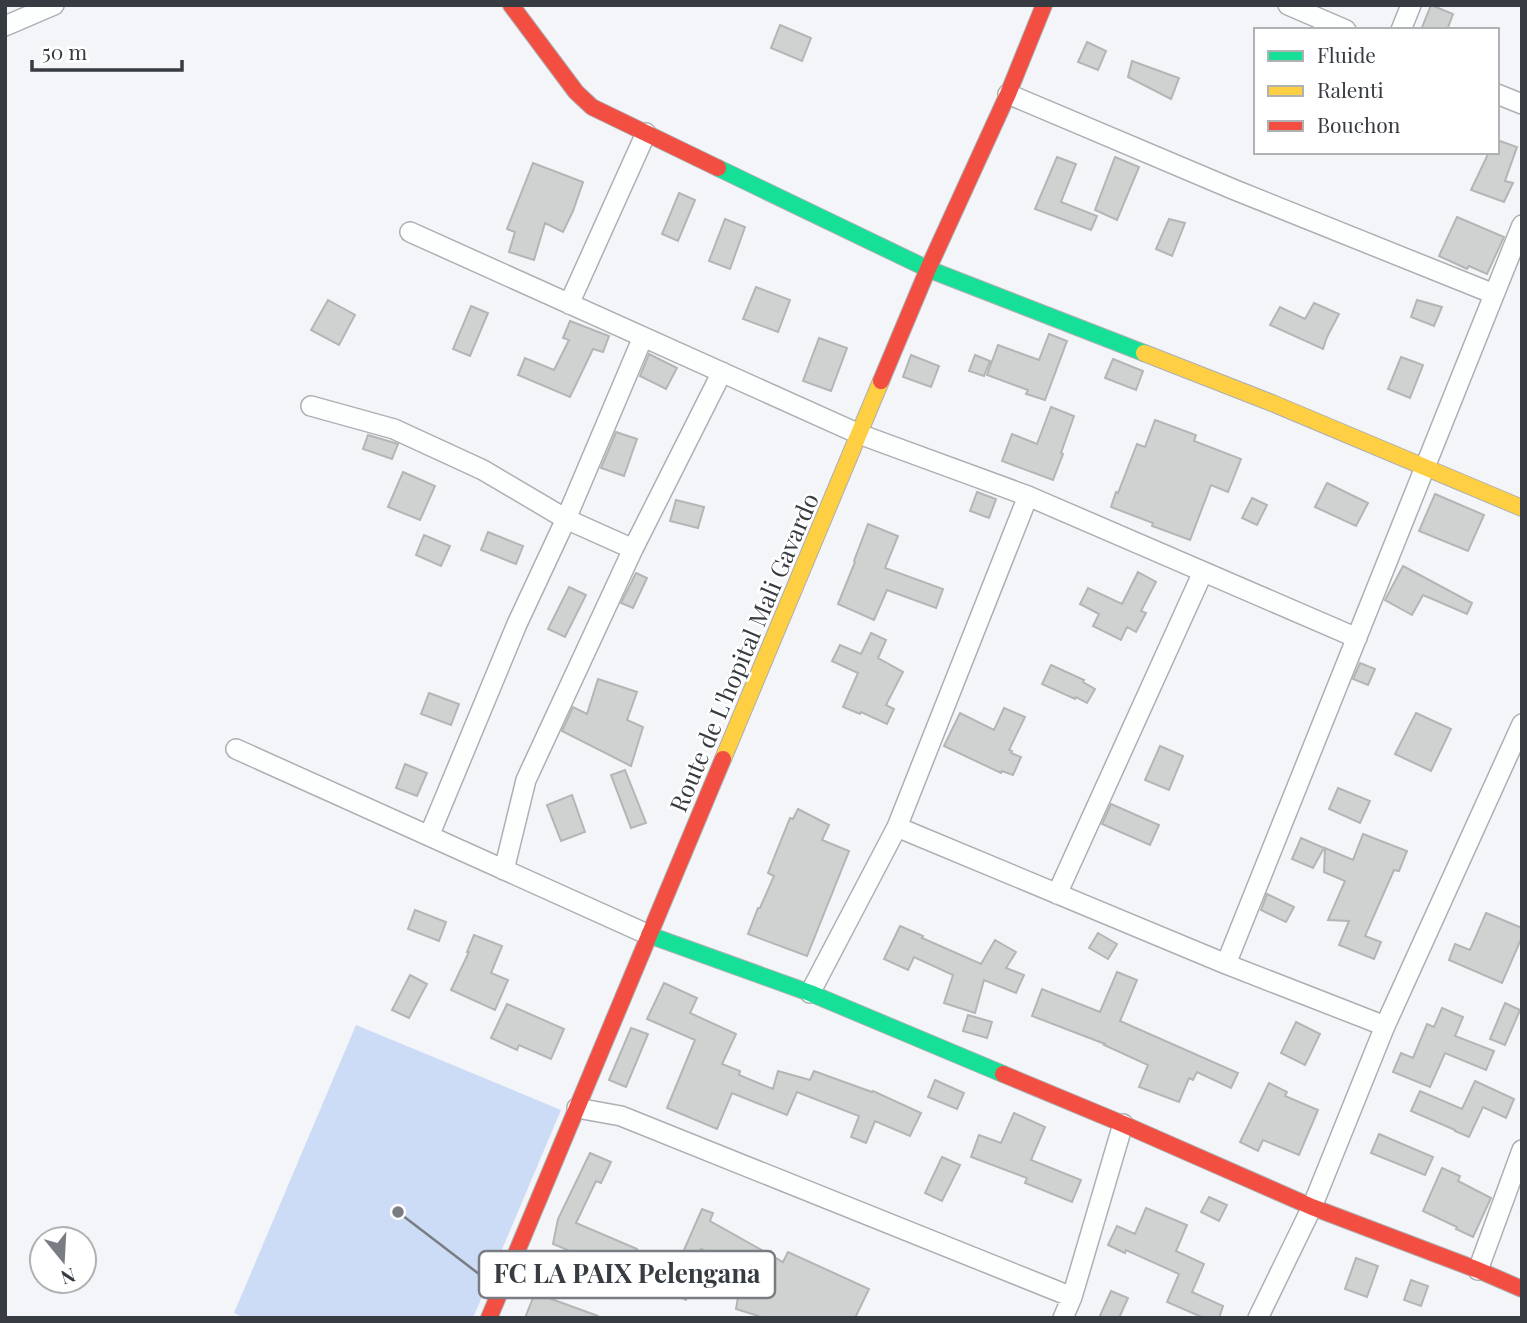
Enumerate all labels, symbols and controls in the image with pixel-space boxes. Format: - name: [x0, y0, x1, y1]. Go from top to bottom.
- scale bar: [32, 28, 182, 72]
- legend: [1254, 28, 1499, 154]
- text: 50 m: [42, 37, 88, 65]
- text: Fluide: [1317, 40, 1376, 68]
- text: Ralenti: [1317, 75, 1384, 103]
- text: Bouchon: [1317, 110, 1401, 138]
- street label: Route de L'hopital Mali Gavardo: [661, 488, 825, 816]
- north arrow: [28, 1225, 98, 1295]
- callout: FC LA PAIX Pelengana: [479, 1251, 775, 1298]
- text: FC LA PAIX Pelengana: [493, 1255, 761, 1290]
- text: N: [58, 1263, 79, 1292]

